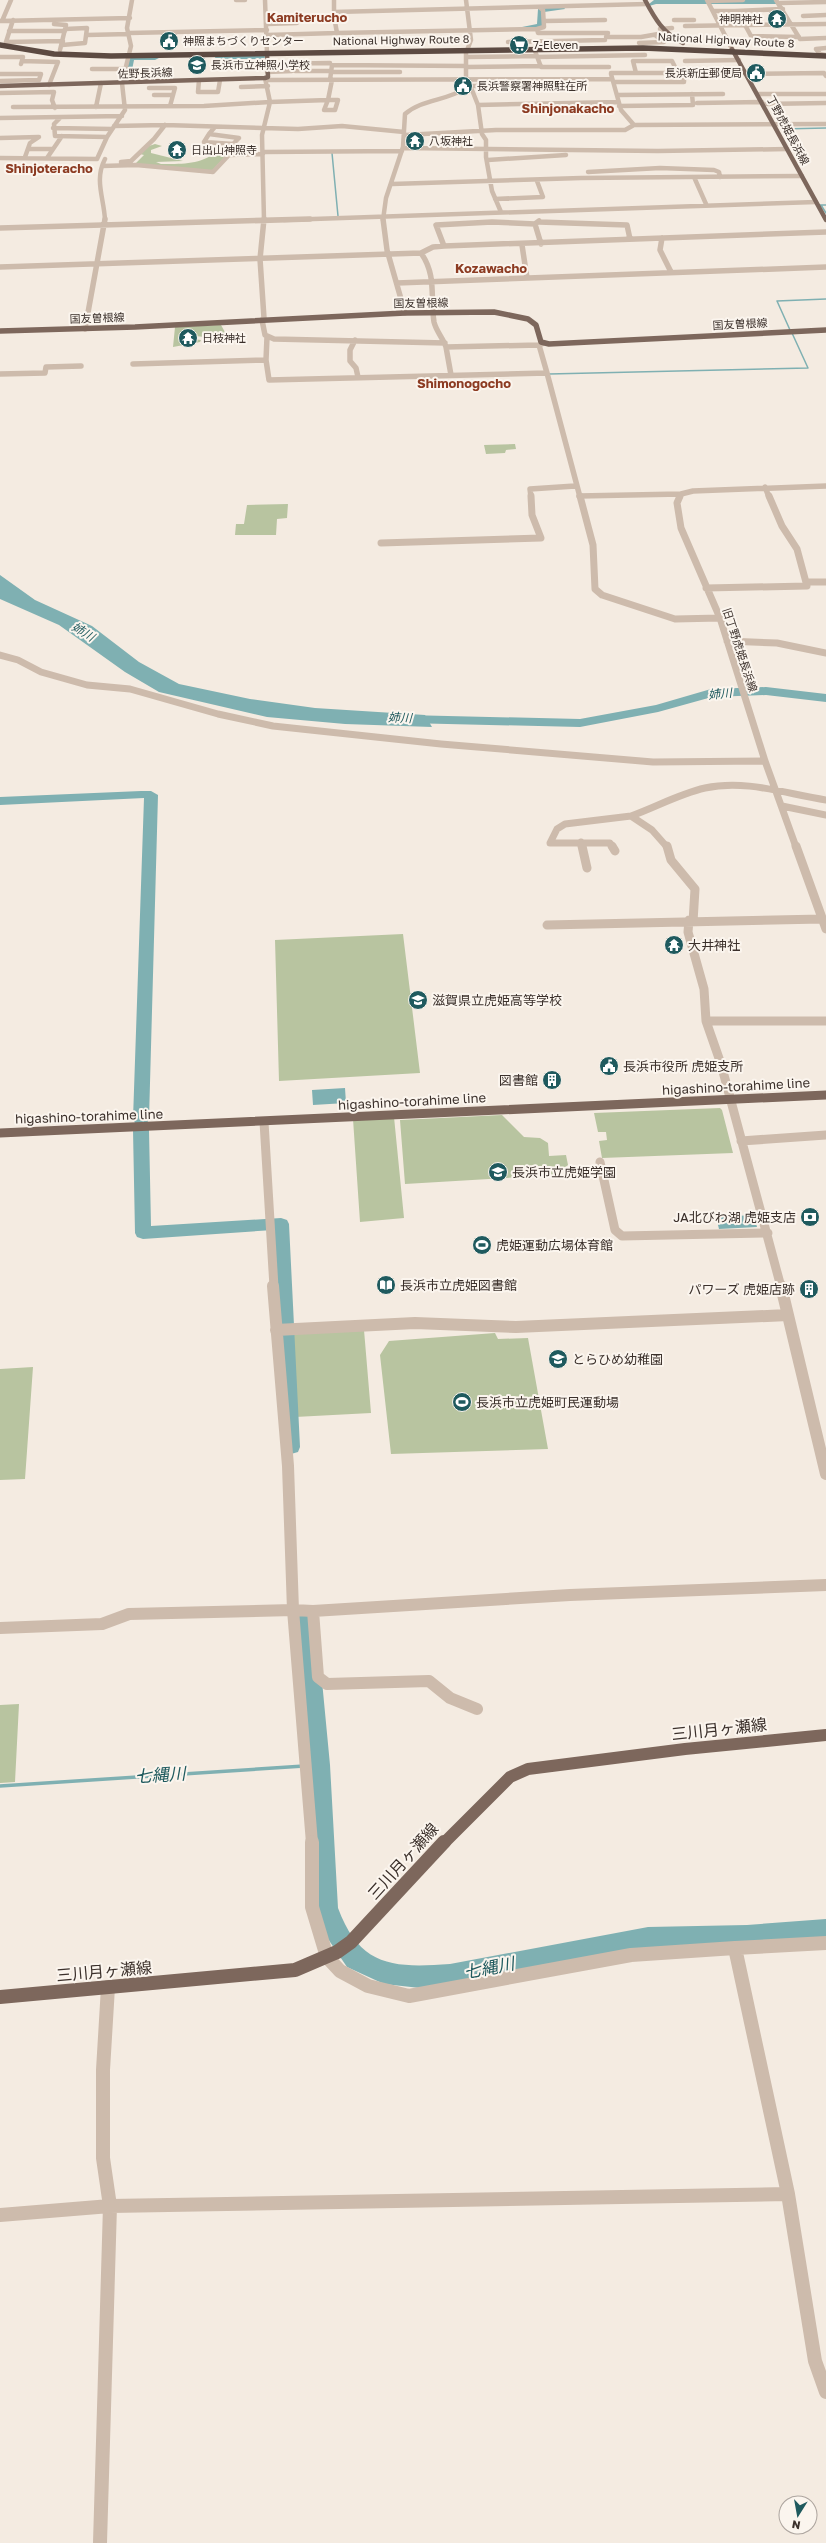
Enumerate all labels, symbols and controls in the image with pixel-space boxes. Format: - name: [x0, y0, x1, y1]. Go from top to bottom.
- temple icon: 神明神社: [766, 8, 788, 30]
- district label: Kamiterucho: [267, 9, 347, 25]
- place label: 神明神社: [719, 12, 763, 25]
- street label: National Highway Route 8: [657, 29, 795, 50]
- public building icon: 神照まちづくりセンター: [158, 30, 180, 52]
- street label: National Highway Route 8: [332, 32, 470, 47]
- place label: 神照まちづくりセンター: [183, 34, 304, 47]
- supermarket icon: 7-Eleven: [508, 34, 530, 56]
- place label: 7-Eleven: [533, 38, 578, 51]
- school or university icon: 長浜市立神照小学校: [186, 54, 208, 76]
- place label: 長浜市立神照小学校: [211, 58, 310, 71]
- public building icon: 長浜新庄郵便局: [745, 62, 767, 84]
- street label: 佐野長浜線: [117, 65, 173, 80]
- place label: 長浜新庄郵便局: [665, 66, 742, 79]
- public building icon: 長浜警察署神照駐在所: [452, 75, 474, 97]
- place label: 長浜警察署神照駐在所: [477, 79, 588, 92]
- street label: 丁野虎姫長浜線: [765, 93, 812, 167]
- district label: Shinjonakacho: [522, 100, 615, 116]
- temple icon: 八坂神社: [404, 130, 426, 152]
- place label: 八坂神社: [429, 134, 473, 147]
- temple icon: 日出山神照寺: [166, 139, 188, 161]
- place label: 日出山神照寺: [191, 143, 257, 156]
- district label: Shinjoteracho: [5, 160, 93, 176]
- district label: Kozawacho: [455, 260, 527, 276]
- street label: 国友曽根線: [393, 296, 449, 309]
- street label: 国友曽根線: [69, 310, 125, 325]
- street label: 国友曽根線: [712, 316, 768, 331]
- temple icon: 日枝神社: [177, 327, 199, 349]
- place label: 日枝神社: [202, 331, 246, 344]
- district label: Shimonogocho: [417, 375, 511, 391]
- street label: 旧丁野虎姫長浜線: [721, 606, 760, 694]
- water label: 姉川: [69, 619, 99, 645]
- water label: 姉川: [707, 685, 735, 702]
- water label: 姉川: [388, 710, 414, 725]
- temple icon: 大井神社: [663, 934, 685, 956]
- place label: 大井神社: [688, 937, 740, 953]
- school or university icon: 滋賀県立虎姫高等学校: [407, 989, 429, 1011]
- place label: 滋賀県立虎姫高等学校: [432, 992, 562, 1008]
- public building icon: 長浜市役所 虎姫支所: [598, 1055, 620, 1077]
- place label: 長浜市役所 虎姫支所: [623, 1058, 743, 1074]
- building icon: 図書館: [541, 1069, 563, 1091]
- place label: 図書館: [499, 1072, 538, 1088]
- street label: higashino-torahime line: [662, 1074, 810, 1098]
- street label: higashino-torahime line: [338, 1089, 486, 1113]
- street label: higashino-torahime line: [15, 1105, 163, 1127]
- school or university icon: 長浜市立虎姫学園: [487, 1161, 509, 1183]
- place label: 長浜市立虎姫学園: [512, 1164, 616, 1180]
- bank icon: JA北びわ湖 虎姫支店: [799, 1206, 821, 1228]
- place label: JA北びわ湖 虎姫支店: [673, 1209, 796, 1225]
- sports icon: 虎姫運動広場体育館: [471, 1234, 493, 1256]
- place label: 虎姫運動広場体育館: [496, 1237, 613, 1253]
- library icon: 長浜市立虎姫図書館: [375, 1274, 397, 1296]
- place label: 長浜市立虎姫図書館: [400, 1277, 517, 1293]
- building icon: パワーズ 虎姫店跡: [798, 1278, 820, 1300]
- place label: パワーズ 虎姫店跡: [688, 1281, 795, 1297]
- school or university icon: とらひめ幼稚園: [547, 1348, 569, 1370]
- place label: とらひめ幼稚園: [572, 1351, 663, 1367]
- sports icon: 長浜市立虎姫町民運動場: [451, 1391, 473, 1413]
- place label: 長浜市立虎姫町民運動場: [476, 1394, 619, 1410]
- street label: 三川月ヶ瀬線: [670, 1714, 768, 1744]
- water label: 七縄川: [134, 1762, 188, 1787]
- street label: 三川月ヶ瀬線: [363, 1819, 443, 1903]
- water label: 七縄川: [462, 1952, 518, 1983]
- street label: 三川月ヶ瀬線: [55, 1957, 153, 1985]
- north arrow: [778, 2495, 818, 2535]
- text: N: [791, 2518, 801, 2532]

